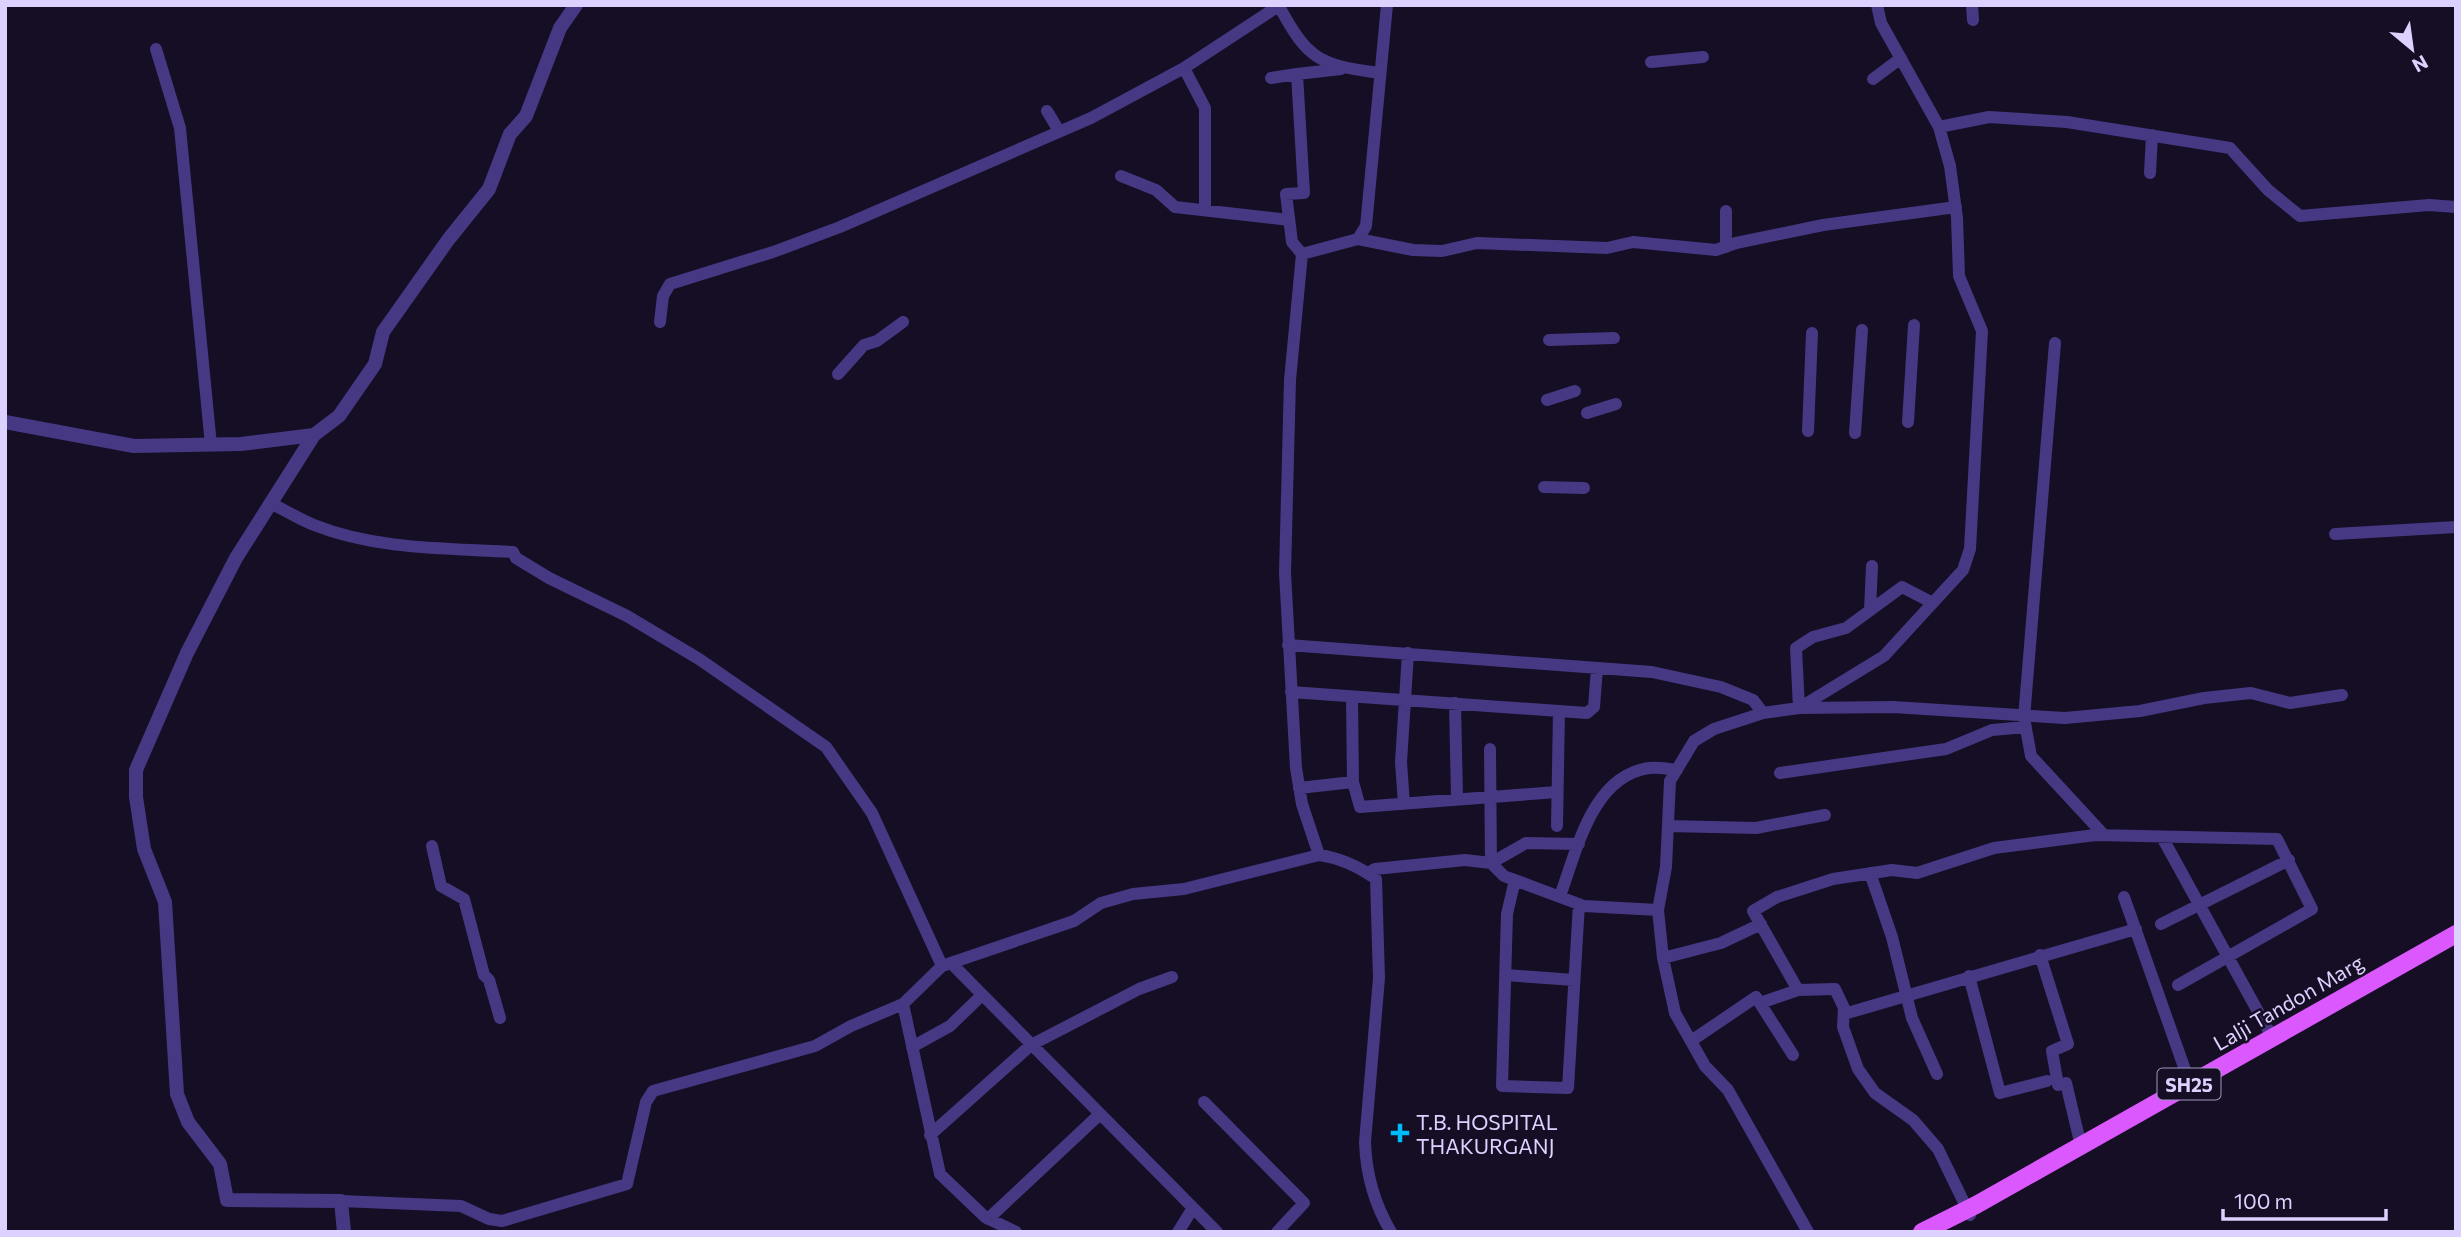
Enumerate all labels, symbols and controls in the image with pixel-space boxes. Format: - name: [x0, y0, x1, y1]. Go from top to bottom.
- north arrow: [2377, 14, 2447, 84]
- text: N: [2409, 51, 2432, 78]
- street label: Lalji Tandon Marg: [2208, 949, 2368, 1055]
- road number: SH25: [2158, 1068, 2220, 1100]
- place label: T.B. HOSPITAL THAKURGANJ: [1416, 1109, 1558, 1158]
- marker: T.B. HOSPITAL THAKURGANJ: [1390, 1123, 1410, 1143]
- scale bar: [2223, 1178, 2386, 1222]
- text: 100 m: [2234, 1188, 2293, 1213]

